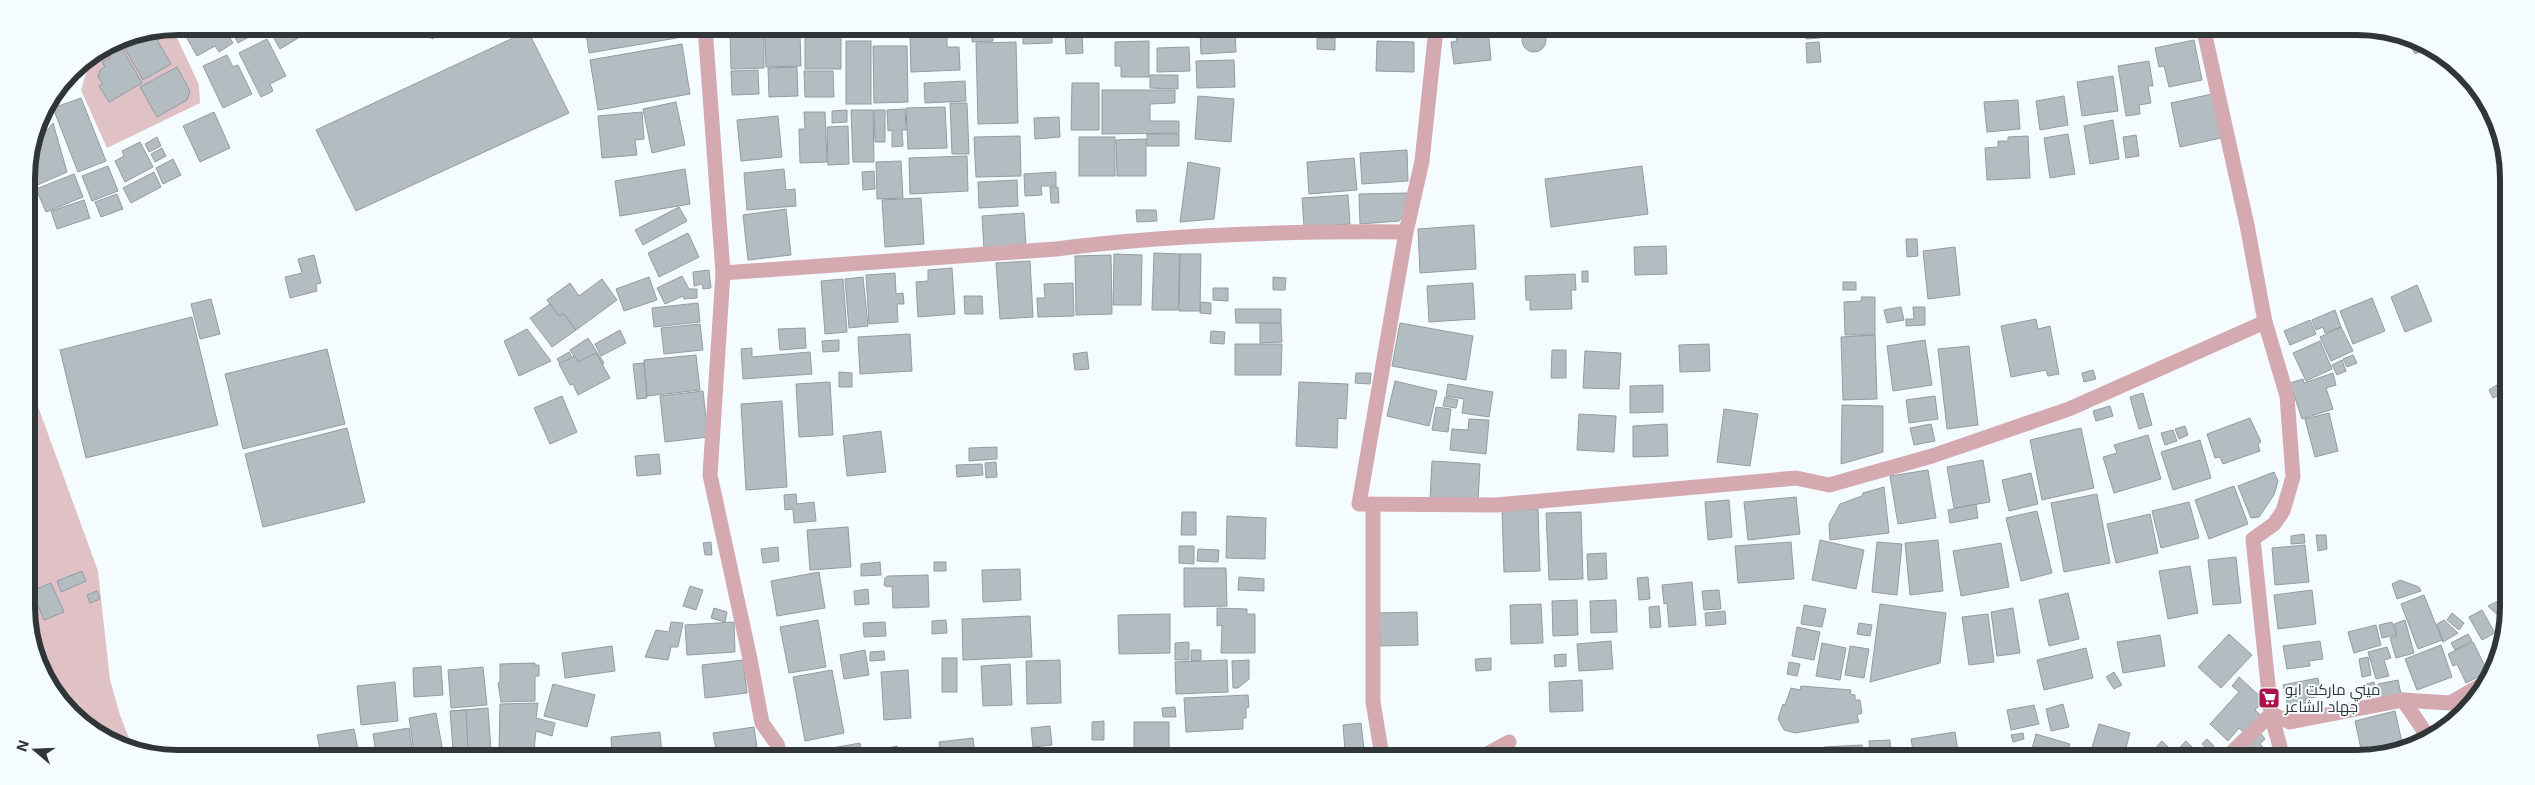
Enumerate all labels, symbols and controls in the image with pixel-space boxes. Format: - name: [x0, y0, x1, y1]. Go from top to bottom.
- place label: ميني ماركت ابو جهاد الشاعر: [2284, 680, 2380, 717]
- supermarket icon: ميني ماركت ابو جهاد الشاعر: [2257, 686, 2281, 710]
- north arrow: [10, 725, 60, 775]
- text: N: [12, 738, 32, 753]

